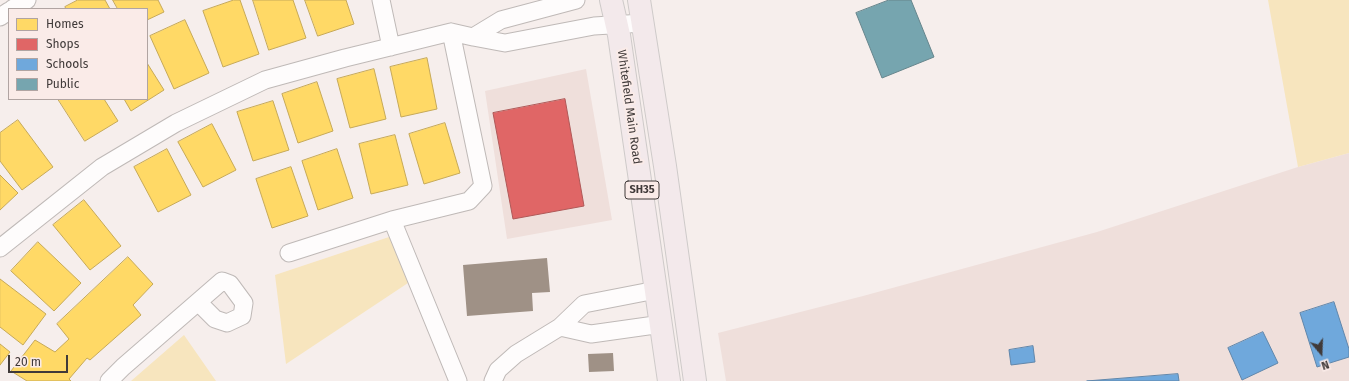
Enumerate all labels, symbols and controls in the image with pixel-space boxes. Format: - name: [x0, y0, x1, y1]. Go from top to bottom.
- legend: [8, 8, 148, 100]
- text: Homes: [46, 17, 84, 31]
- text: Shops: [46, 37, 79, 51]
- street label: Whitefield Main Road: [614, 49, 644, 165]
- text: Schools: [46, 57, 88, 71]
- text: Public: [46, 77, 79, 91]
- road number: SH35: [625, 181, 659, 199]
- north arrow: [1301, 333, 1341, 373]
- scale bar: [10, 347, 70, 373]
- text: 20 m: [15, 355, 41, 369]
- text: N: [1320, 357, 1331, 372]

